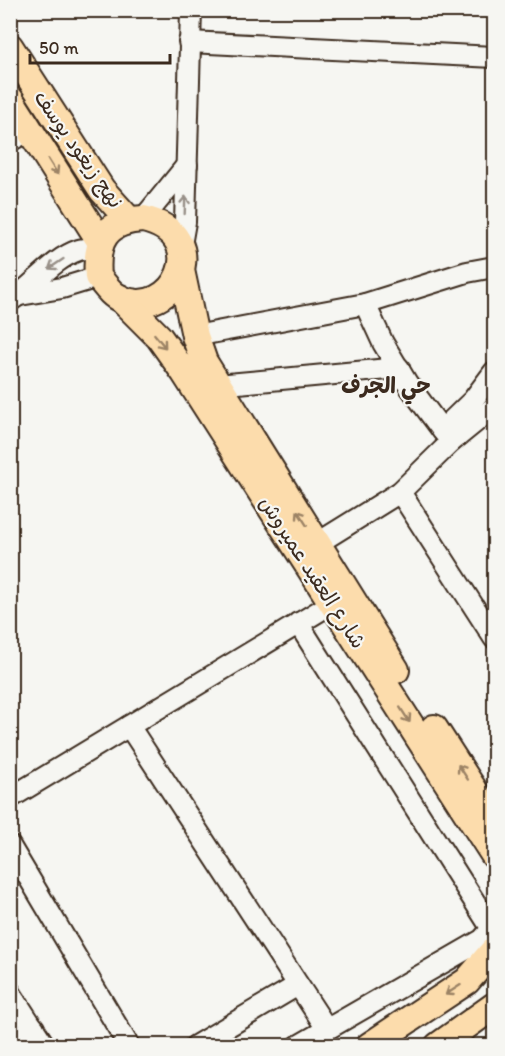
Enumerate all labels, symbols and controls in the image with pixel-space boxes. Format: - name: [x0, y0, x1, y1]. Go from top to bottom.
- scale bar: [30, 27, 170, 65]
- text: 50 m: [39, 37, 79, 59]
- street label: نهج زيغود يوسف: [28, 85, 129, 214]
- one-way arrow: [47, 158, 59, 174]
- one-way arrow: [180, 196, 191, 216]
- one-way arrow: [48, 259, 65, 271]
- one-way arrow: [154, 332, 167, 348]
- district label: حي الجرف: [341, 372, 431, 405]
- street label: شارع العقيد عميروش: [252, 491, 372, 655]
- one-way arrow: [296, 510, 308, 527]
- one-way arrow: [399, 706, 411, 723]
- one-way arrow: [456, 764, 468, 781]
- one-way arrow: [444, 984, 461, 997]

